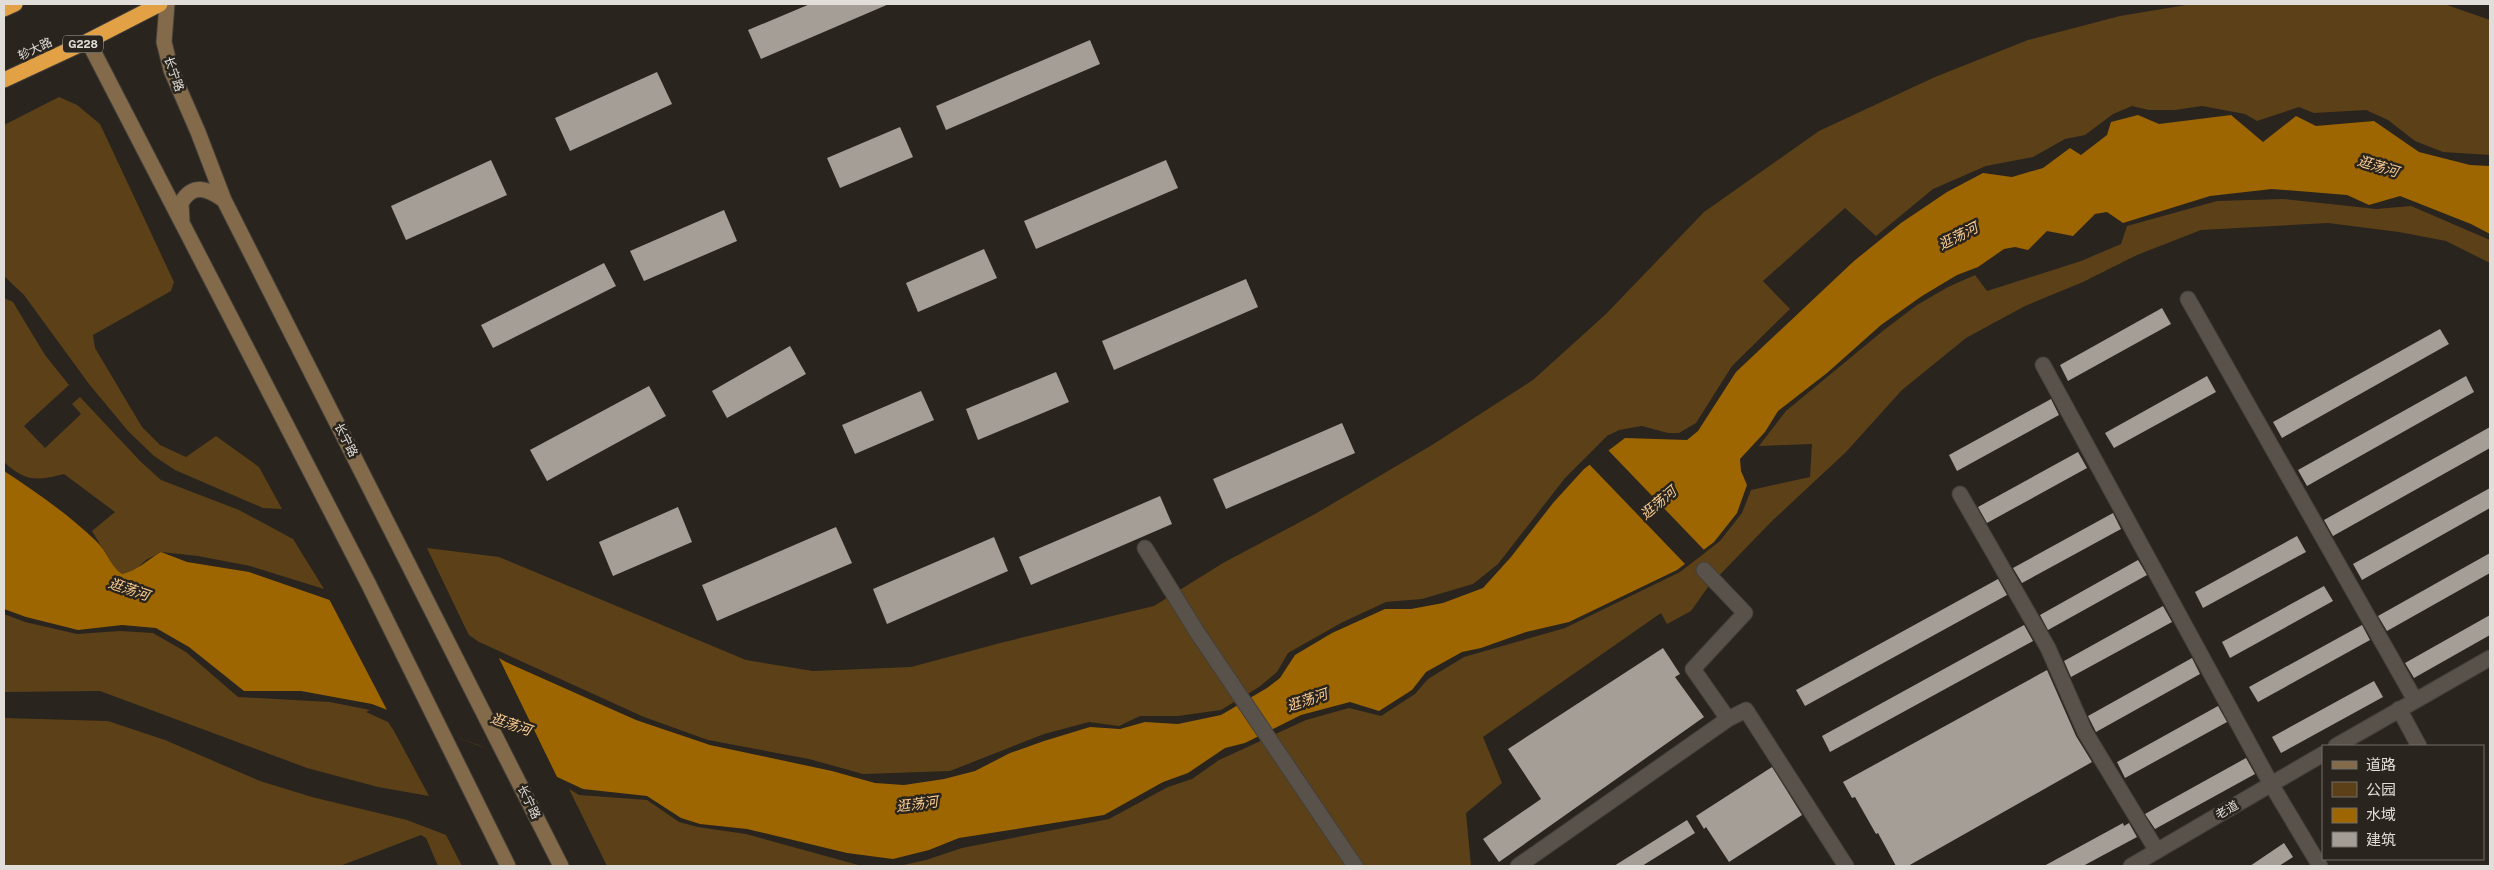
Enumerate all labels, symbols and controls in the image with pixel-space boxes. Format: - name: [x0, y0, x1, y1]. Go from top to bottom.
- street label: 轸大路: [16, 35, 54, 63]
- road number: G228: [63, 36, 103, 52]
- street label: 长宁路: [162, 55, 186, 93]
- water label: 逛荡河: [2356, 152, 2403, 181]
- water label: 逛荡河: [1936, 218, 1983, 253]
- street label: 长宁路: [332, 421, 360, 459]
- water label: 逛荡河: [1637, 481, 1682, 523]
- water label: 逛荡河: [107, 575, 154, 604]
- water label: 逛荡河: [1285, 685, 1332, 714]
- water label: 逛荡河: [489, 710, 536, 739]
- legend: [2322, 745, 2484, 860]
- text: 道路: [2366, 756, 2396, 773]
- text: 公园: [2366, 781, 2396, 798]
- street label: 长宁路: [515, 783, 543, 821]
- water label: 逛荡河: [895, 793, 942, 814]
- street label: 老道: [2213, 798, 2241, 822]
- text: 水域: [2366, 806, 2396, 823]
- text: 建筑: [2366, 831, 2396, 848]

